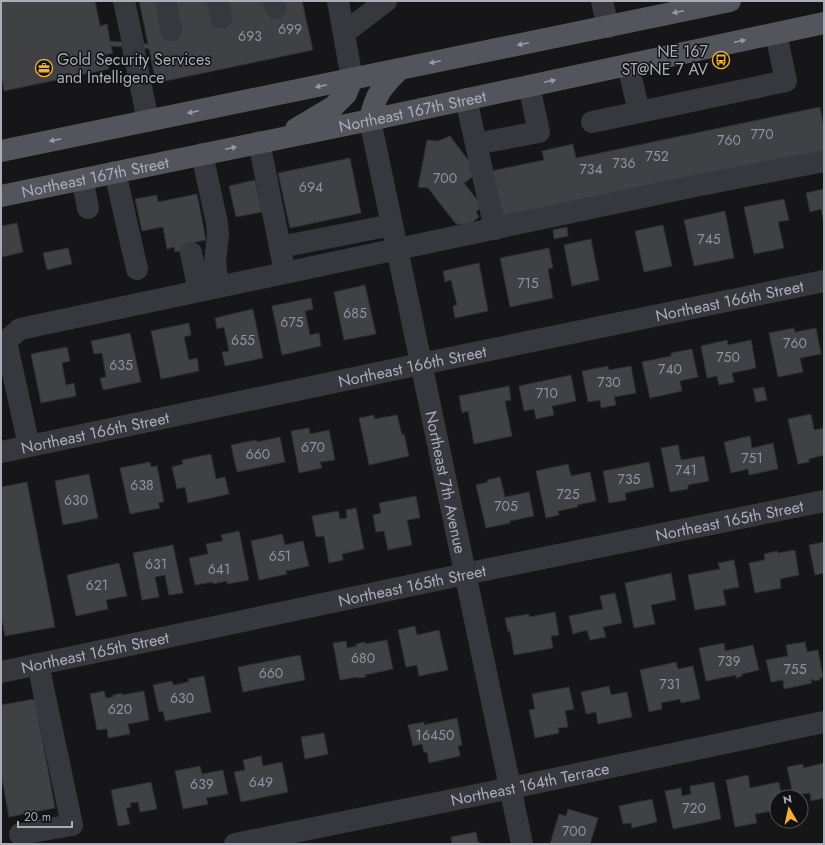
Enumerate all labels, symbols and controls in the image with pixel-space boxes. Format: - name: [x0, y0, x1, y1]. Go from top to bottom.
- one-way arrow: [672, 9, 684, 15]
- house number: 699: [278, 19, 302, 39]
- house number: 693: [238, 26, 262, 46]
- one-way arrow: [734, 38, 746, 44]
- place label: NE 167 ST@NE 7 AV: [622, 40, 709, 81]
- one-way arrow: [517, 41, 529, 47]
- place label: Gold Security Services and Intelligence: [57, 48, 211, 89]
- bus stop icon: NE 167 ST@NE 7 AV: [711, 50, 731, 70]
- office icon: Gold Security Services and Intelligence: [34, 58, 54, 78]
- one-way arrow: [429, 60, 441, 66]
- one-way arrow: [544, 78, 556, 84]
- one-way arrow: [315, 83, 327, 89]
- street label: Northeast 167th Street: [337, 84, 488, 138]
- one-way arrow: [187, 109, 200, 115]
- house number: 770: [750, 124, 774, 144]
- house number: 760: [717, 130, 741, 150]
- one-way arrow: [48, 137, 61, 143]
- one-way arrow: [225, 145, 237, 151]
- house number: 752: [645, 146, 669, 166]
- street label: Northeast 167th Street: [19, 150, 171, 203]
- house number: 736: [612, 153, 636, 173]
- house number: 734: [579, 159, 603, 179]
- house number: 700: [433, 168, 457, 188]
- house number: 694: [299, 177, 323, 197]
- house number: 745: [697, 229, 721, 249]
- house number: 715: [517, 273, 539, 293]
- street label: Northeast 166th Street: [653, 274, 806, 327]
- house number: 685: [343, 303, 367, 323]
- house number: 675: [280, 312, 304, 332]
- house number: 655: [231, 330, 255, 350]
- house number: 760: [783, 333, 807, 353]
- street label: Northeast 166th Street: [336, 339, 488, 393]
- house number: 750: [716, 347, 740, 367]
- house number: 635: [109, 355, 133, 375]
- house number: 740: [658, 359, 682, 379]
- house number: 730: [597, 372, 621, 392]
- house number: 710: [536, 383, 558, 403]
- street label: Northeast 166th Street: [19, 406, 171, 459]
- street label: Northeast 7th Avenue: [420, 409, 472, 556]
- house number: 670: [301, 437, 325, 457]
- house number: 660: [246, 444, 270, 464]
- house number: 751: [741, 448, 763, 468]
- house number: 741: [675, 460, 697, 480]
- house number: 735: [618, 469, 641, 489]
- house number: 638: [130, 475, 154, 495]
- house number: 725: [556, 484, 580, 504]
- house number: 630: [64, 490, 88, 510]
- street label: Northeast 165th Street: [653, 494, 806, 547]
- house number: 705: [494, 496, 518, 516]
- house number: 651: [269, 546, 291, 566]
- house number: 631: [145, 554, 167, 574]
- street label: Northeast 165th Street: [336, 558, 488, 612]
- house number: 641: [208, 559, 230, 579]
- house number: 621: [86, 575, 108, 595]
- street label: Northeast 165th Street: [19, 625, 171, 679]
- house number: 680: [351, 648, 375, 668]
- house number: 739: [717, 651, 741, 671]
- house number: 755: [783, 659, 807, 679]
- house number: 660: [259, 663, 283, 683]
- house number: 731: [659, 674, 681, 694]
- house number: 630: [170, 688, 194, 708]
- house number: 620: [108, 699, 132, 719]
- house number: 16450: [416, 725, 454, 745]
- street label: Northeast 164th Terrace: [449, 756, 611, 811]
- house number: 649: [249, 772, 273, 792]
- house number: 639: [190, 774, 214, 794]
- north arrow: [769, 789, 809, 829]
- text: N: [782, 791, 793, 808]
- house number: 720: [682, 798, 706, 818]
- scale bar: [18, 803, 72, 829]
- text: 20 m: [24, 808, 51, 826]
- house number: 700: [562, 821, 586, 841]

